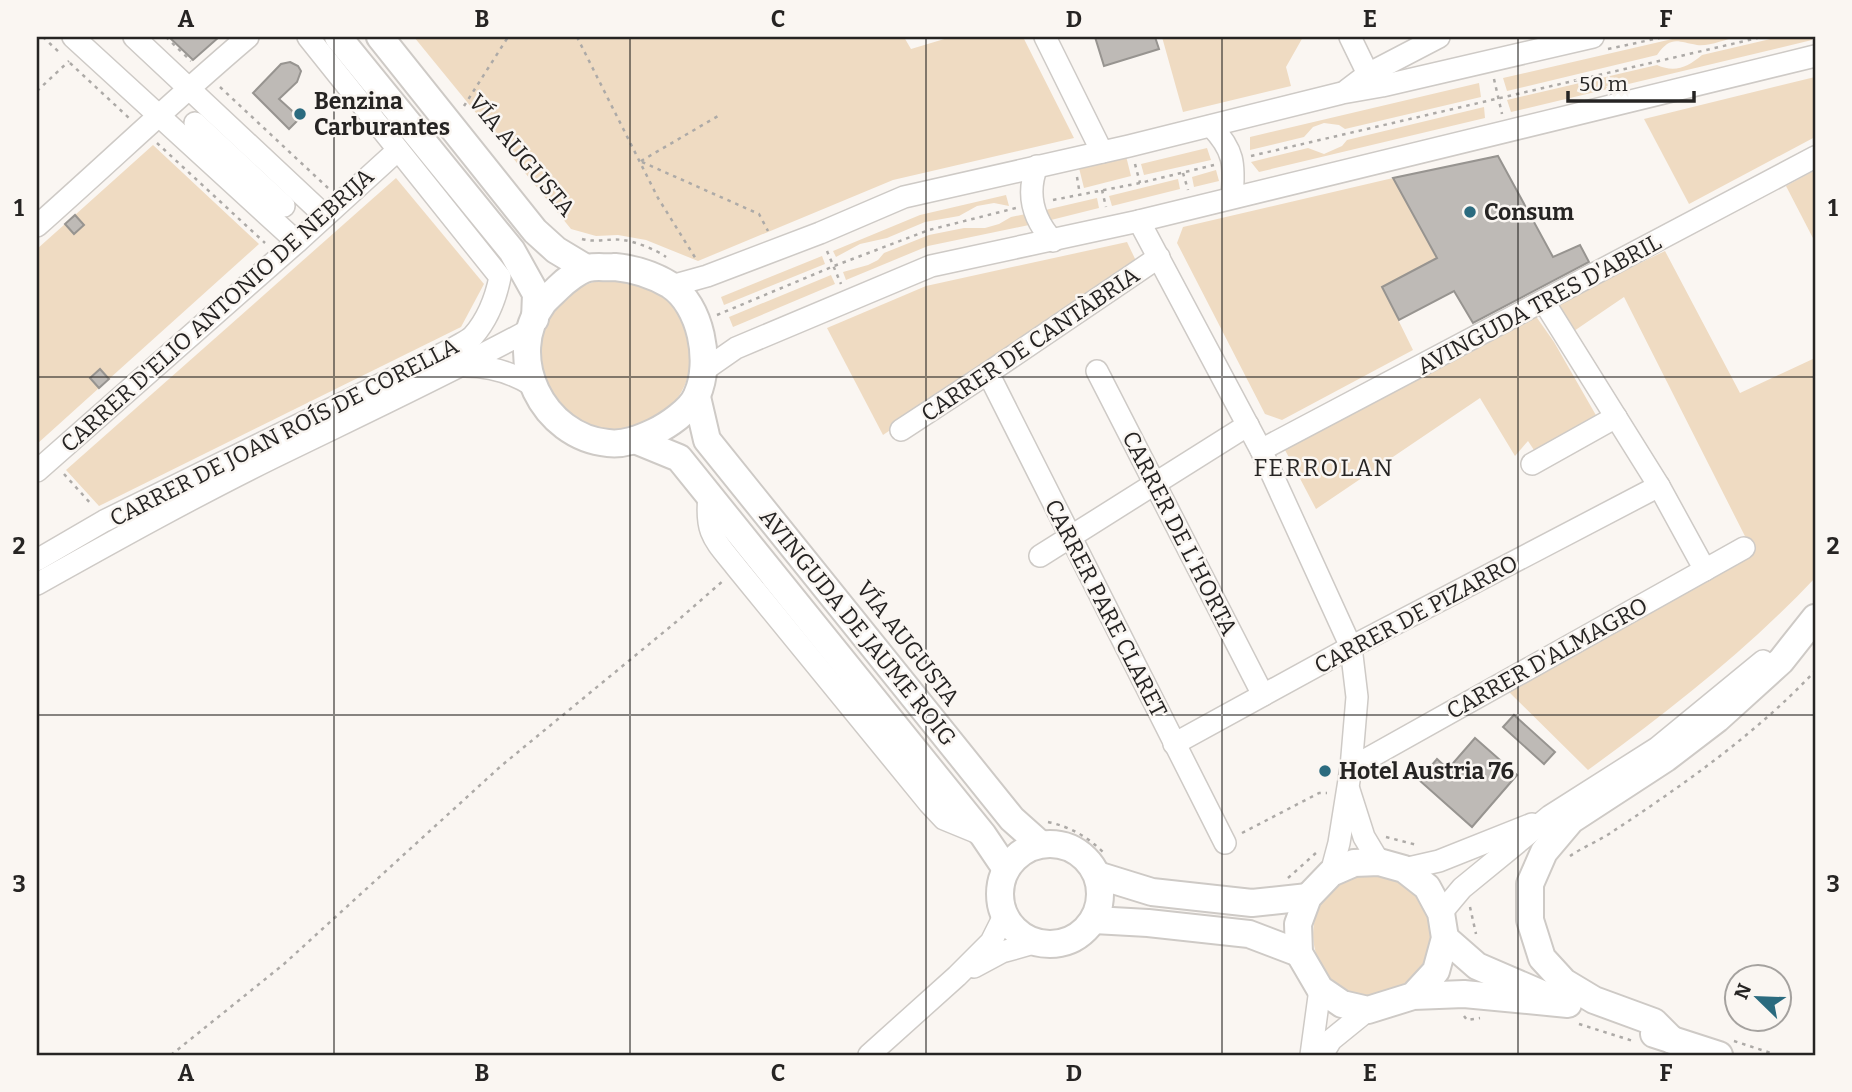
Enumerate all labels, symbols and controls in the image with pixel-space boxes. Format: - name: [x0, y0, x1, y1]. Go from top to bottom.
- text: A: [178, 5, 195, 33]
- text: B: [475, 5, 489, 33]
- text: C: [771, 5, 785, 33]
- text: D: [1066, 5, 1082, 33]
- text: E: [1363, 5, 1377, 33]
- text: F: [1660, 5, 1673, 33]
- scale bar: [1568, 60, 1694, 104]
- text: 50 m: [1579, 71, 1628, 97]
- place label: Benzina Carburantes: [314, 87, 450, 141]
- street label: VÍA AUGUSTA: [463, 88, 582, 222]
- marker: Benzina Carburantes: [292, 106, 308, 122]
- street label: CARRER D'ELIO ANTONIO DE NEBRIJA: [55, 162, 380, 458]
- text: 1: [14, 194, 24, 222]
- text: 1: [1828, 194, 1838, 222]
- place label: Consum: [1484, 198, 1574, 226]
- marker: Consum: [1462, 204, 1478, 220]
- street label: AVINGUDA TRES D'ABRIL: [1412, 228, 1666, 380]
- street label: CARRER DE CANTÀBRIA: [916, 260, 1145, 427]
- street label: CARRER DE JOAN ROÍS DE CORELLA: [105, 331, 464, 532]
- street label: CARRER DE L'HORTA: [1116, 426, 1244, 640]
- district label: FERROLAN: [1253, 454, 1395, 482]
- street label: CARRER PARE CLARET: [1039, 494, 1173, 722]
- street label: AVINGUDA DE JAUME ROIG: [754, 503, 962, 751]
- text: 2: [13, 532, 26, 560]
- text: 2: [1827, 532, 1840, 560]
- street label: CARRER DE PIZARRO: [1309, 548, 1523, 680]
- street label: VÍA AUGUSTA: [850, 575, 966, 712]
- street label: CARRER D'ALMAGRO: [1441, 591, 1653, 725]
- place label: Hotel Austria 76: [1339, 757, 1514, 785]
- marker: Hotel Austria 76: [1317, 763, 1333, 779]
- text: 3: [12, 870, 26, 898]
- text: 3: [1826, 870, 1840, 898]
- north arrow: [1722, 962, 1792, 1032]
- text: N: [1729, 980, 1756, 1003]
- text: A: [178, 1059, 195, 1087]
- text: B: [475, 1059, 489, 1087]
- text: C: [771, 1059, 785, 1087]
- text: D: [1066, 1059, 1082, 1087]
- text: E: [1363, 1059, 1377, 1087]
- text: F: [1660, 1059, 1673, 1087]

